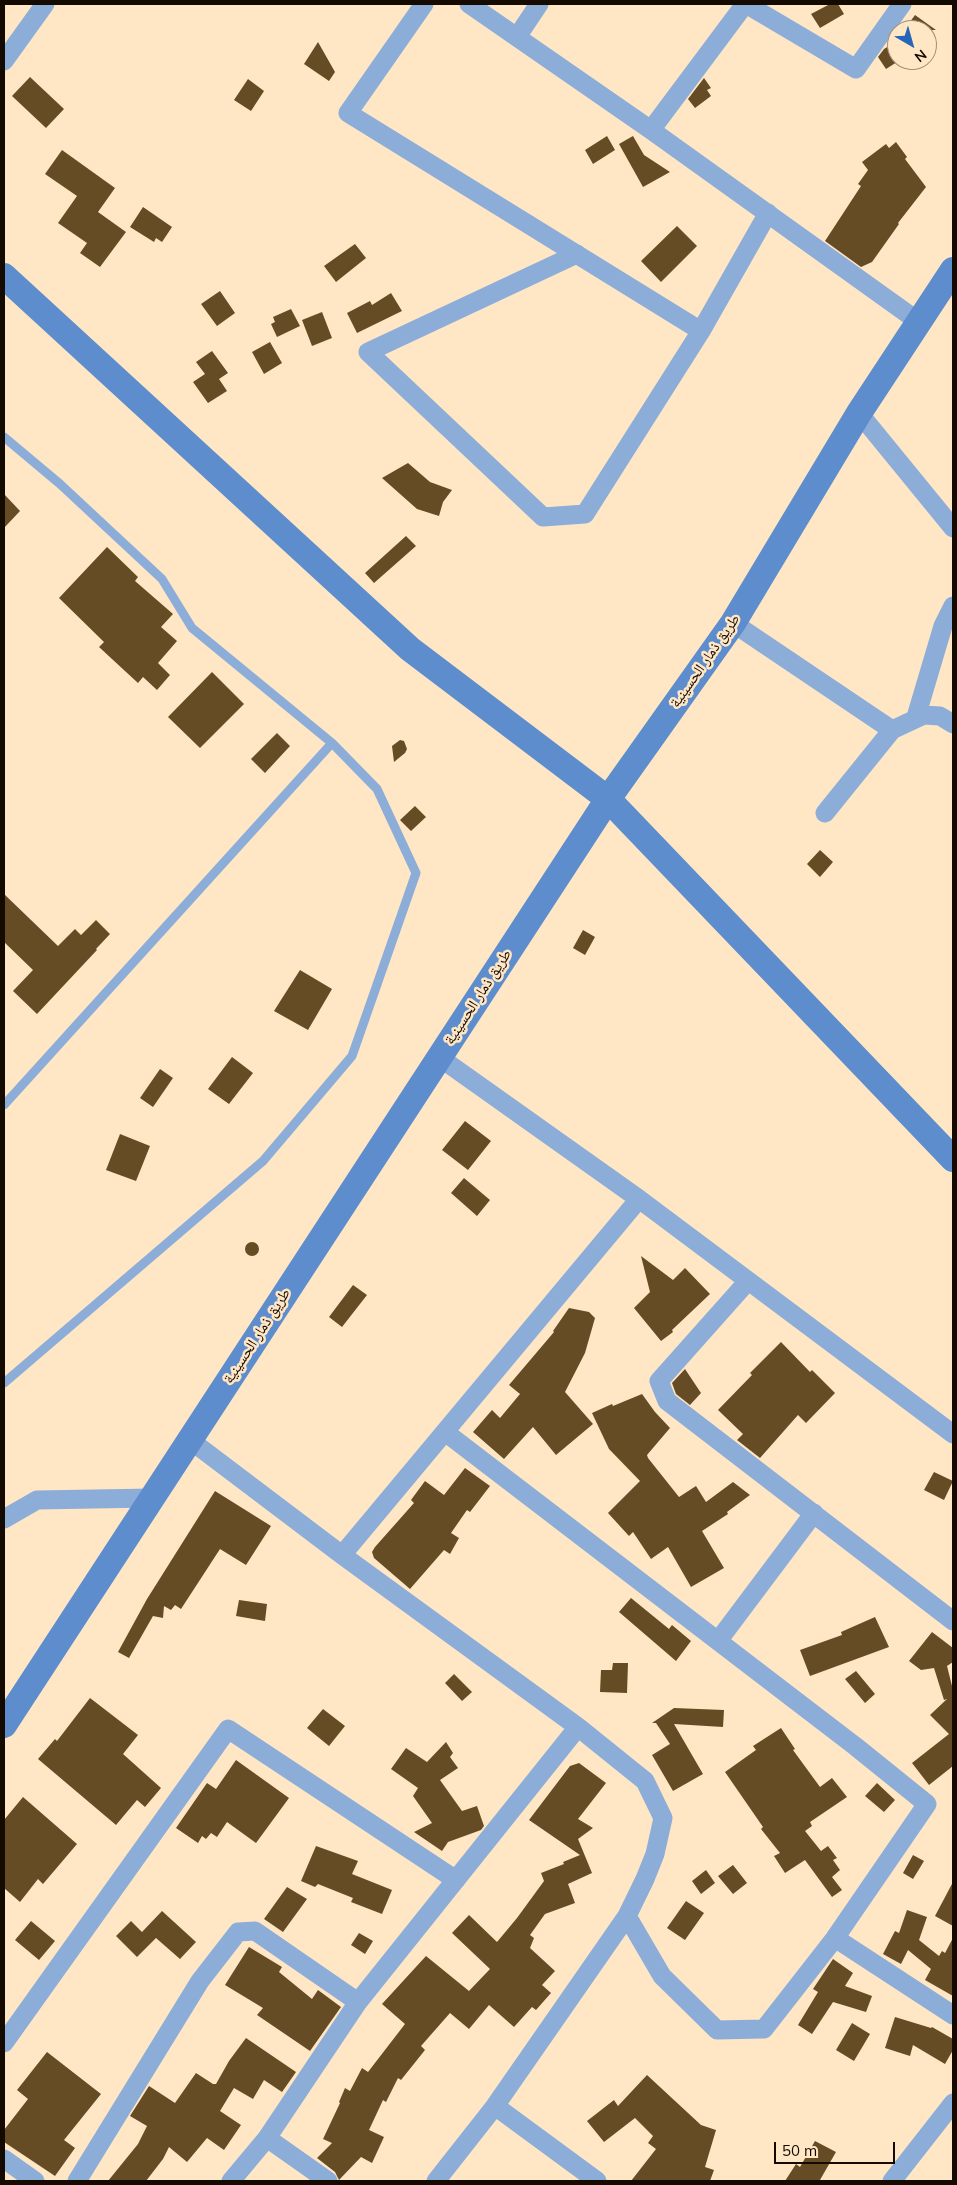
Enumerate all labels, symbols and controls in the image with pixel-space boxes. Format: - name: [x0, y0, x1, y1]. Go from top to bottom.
- north arrow: [887, 20, 937, 70]
- text: N: [911, 46, 930, 66]
- street label: طريق ذمار الحسينية: [666, 611, 744, 711]
- street label: طريق ذمار الحسينية: [441, 946, 515, 1048]
- street label: طريق ذمار الحسينية: [220, 1285, 294, 1387]
- scale bar: [777, 2132, 898, 2164]
- text: 50 m: [782, 2141, 817, 2160]

